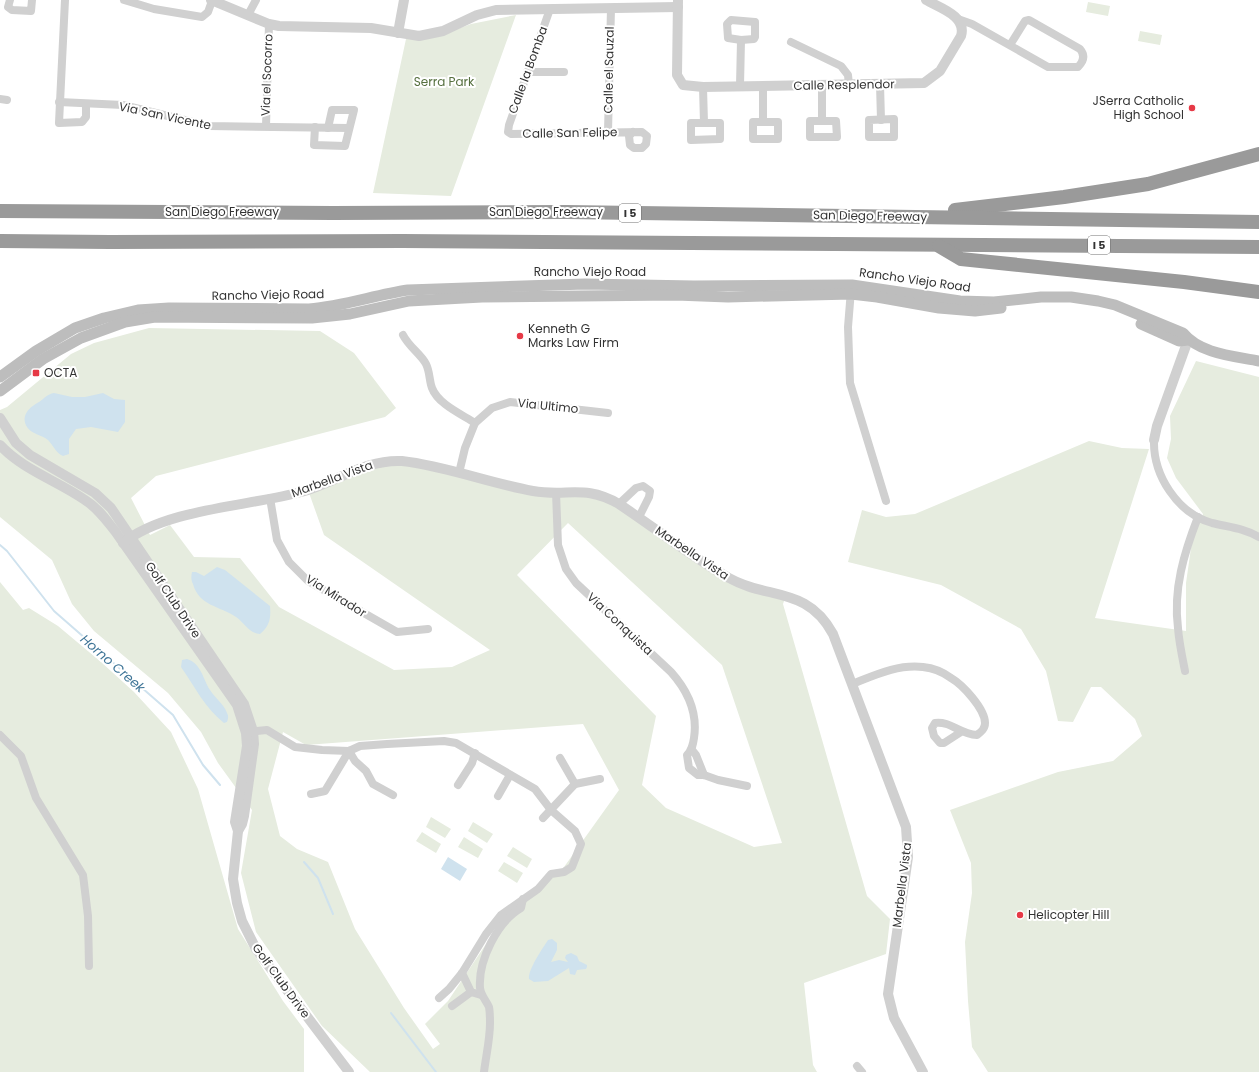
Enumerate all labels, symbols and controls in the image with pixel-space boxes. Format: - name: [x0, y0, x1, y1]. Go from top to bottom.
- street label: Calle la Bomba: [504, 24, 551, 116]
- street label: Calle el Sauzal: [599, 26, 618, 114]
- street label: Via el Socorro: [257, 33, 276, 116]
- park label: Serra Park: [414, 73, 475, 90]
- street label: Calle Resplendor: [793, 75, 895, 94]
- place label: JSerra Catholic High School: [1093, 92, 1184, 123]
- street label: Via San Vicente: [118, 97, 213, 134]
- marker: JSerra Catholic High School: [1187, 103, 1197, 113]
- street label: Calle San Felipe: [522, 123, 618, 142]
- street label: San Diego Freeway: [165, 203, 279, 220]
- street label: San Diego Freeway: [489, 203, 603, 220]
- road number: I 5: [619, 204, 641, 222]
- street label: San Diego Freeway: [813, 206, 927, 225]
- road number: I 5: [1088, 236, 1110, 254]
- street label: Rancho Viejo Road: [534, 263, 646, 280]
- street label: Rancho Viejo Road: [858, 263, 972, 296]
- street label: Rancho Viejo Road: [212, 285, 324, 304]
- place label: Kenneth G Marks Law Firm: [528, 320, 619, 351]
- marker: Kenneth G Marks Law Firm: [515, 331, 525, 341]
- place label: OCTA: [44, 364, 77, 381]
- marker: OCTA: [31, 368, 41, 378]
- street label: Via Ultimo: [517, 394, 579, 417]
- street label: Marbella Vista: [289, 456, 375, 501]
- street label: Marbella Vista: [652, 522, 732, 584]
- street label: Golf Club Drive: [142, 558, 205, 641]
- street label: Via Mirador: [303, 570, 370, 621]
- street label: Via Conquista: [584, 589, 657, 659]
- water label: Horno Creek: [76, 630, 150, 698]
- street label: Marbella Vista: [888, 841, 915, 928]
- place label: Helicopter Hill: [1028, 906, 1109, 923]
- marker: Helicopter Hill: [1015, 910, 1025, 920]
- street label: Golf Club Drive: [249, 940, 314, 1021]

